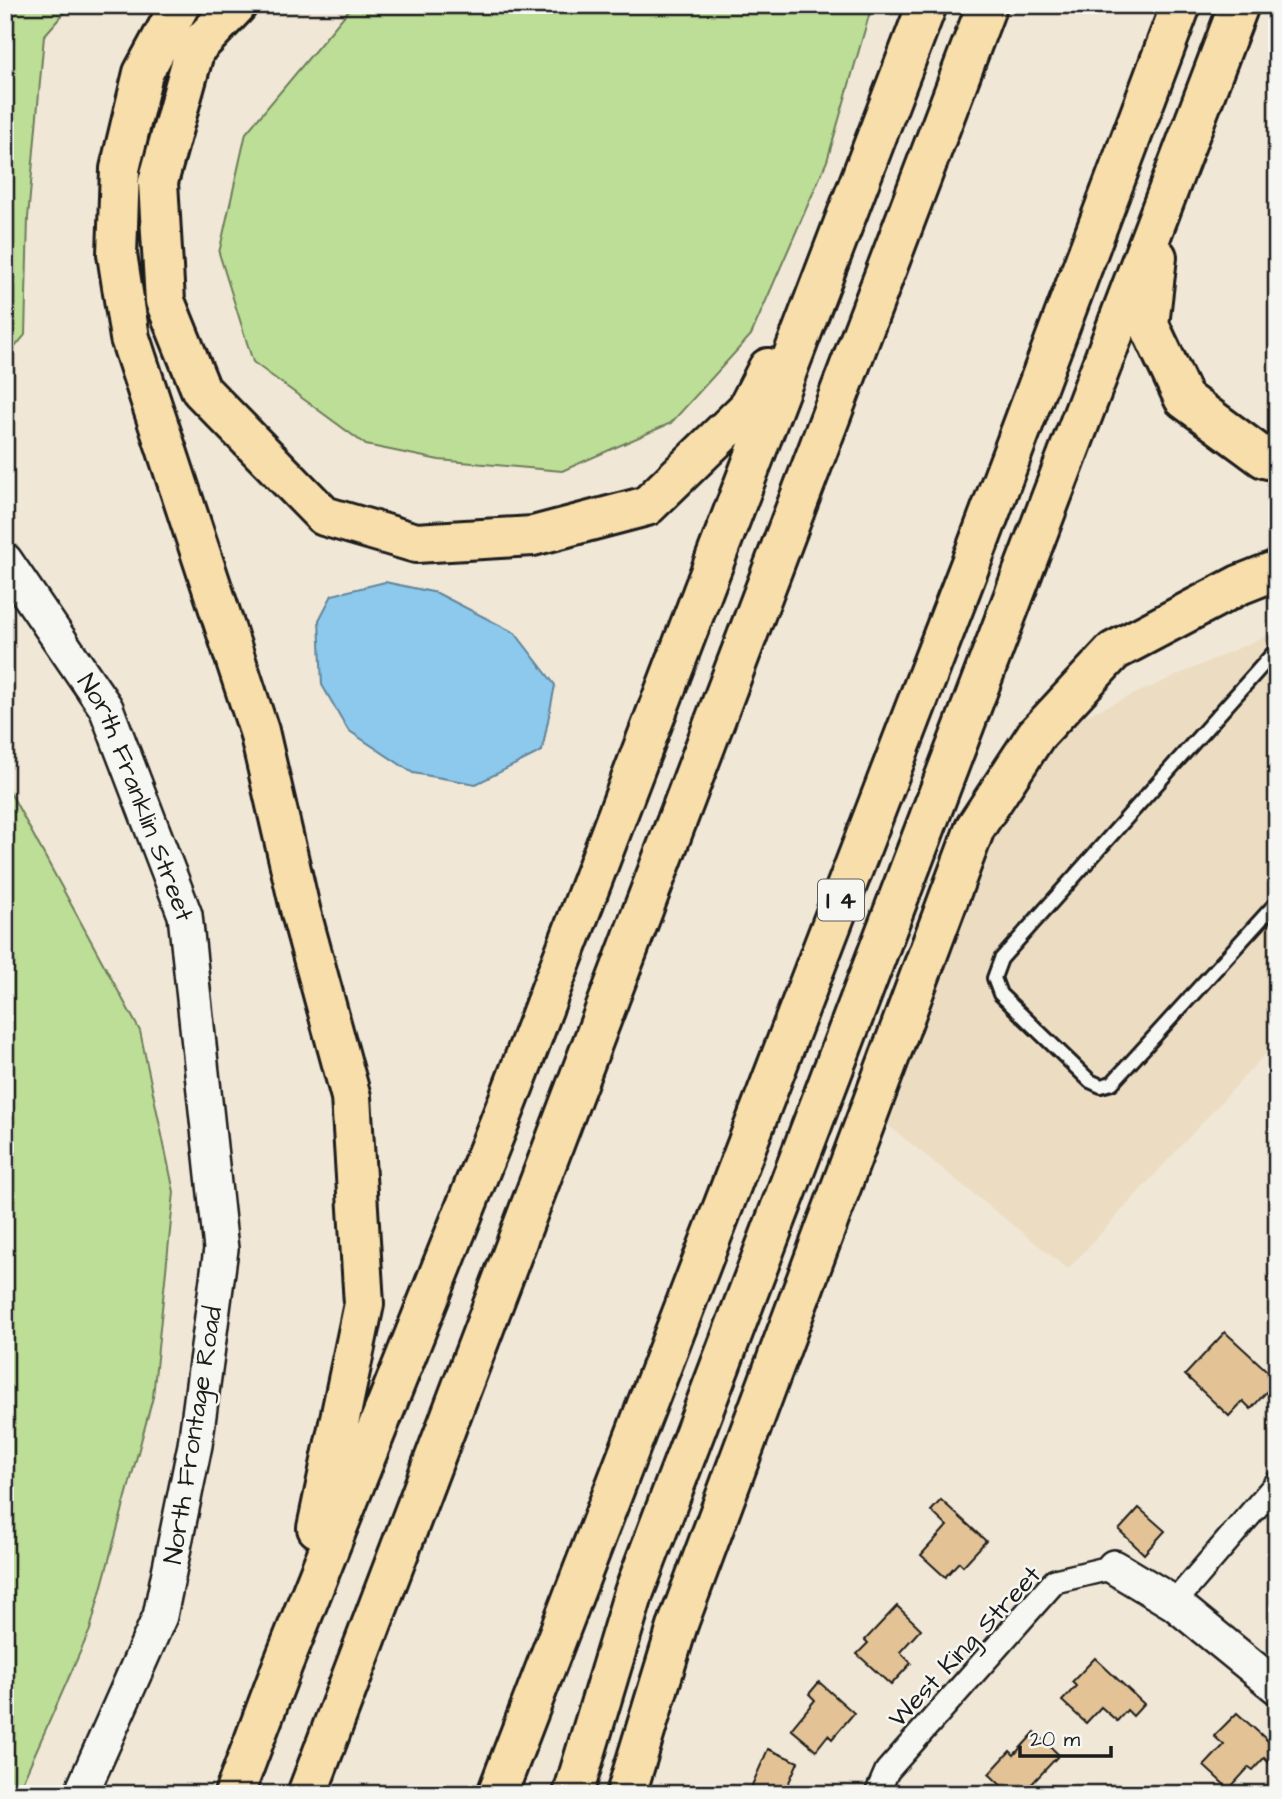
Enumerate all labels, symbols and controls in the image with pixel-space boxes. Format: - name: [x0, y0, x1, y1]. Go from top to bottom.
- street label: North Franklin Street: [68, 666, 203, 927]
- road number: I 4: [818, 880, 864, 920]
- street label: North Frontage Road: [155, 1304, 233, 1567]
- street label: West King Street: [880, 1558, 1051, 1737]
- scale bar: [1020, 1715, 1110, 1759]
- text: 20 m: [1030, 1725, 1081, 1754]

